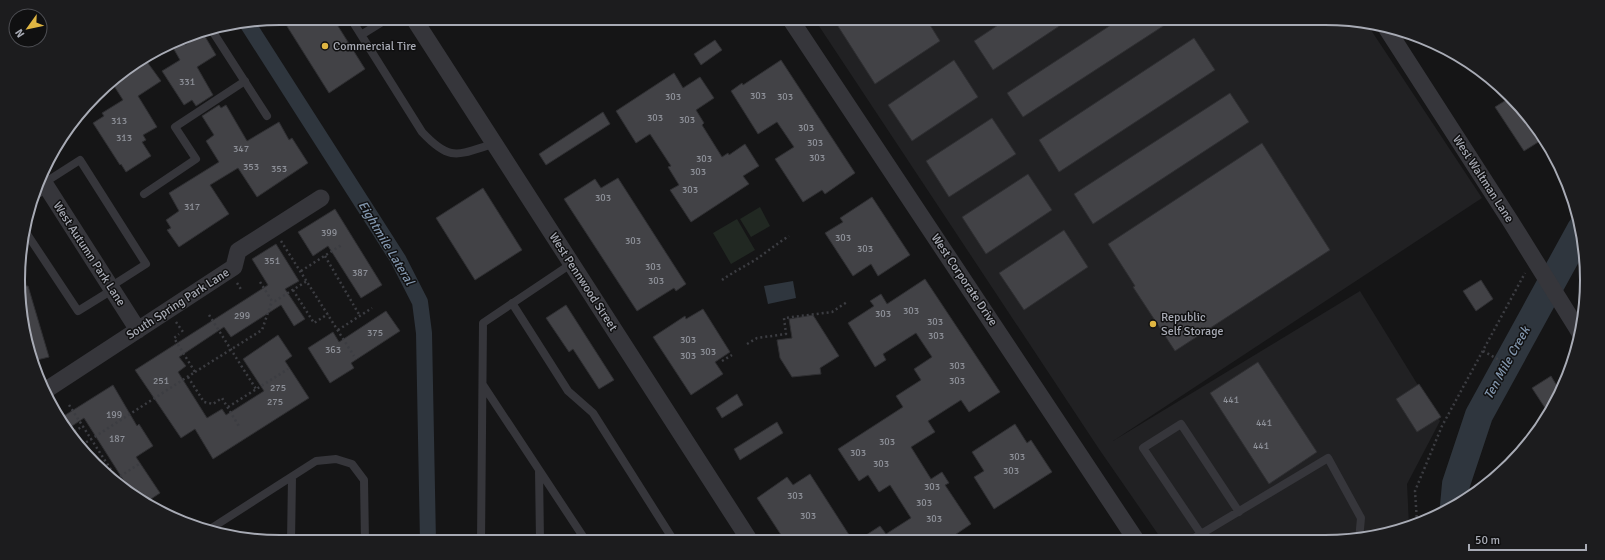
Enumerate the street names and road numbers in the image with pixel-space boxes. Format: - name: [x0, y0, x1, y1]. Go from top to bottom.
- street label: West Waltman Lane: [1449, 133, 1517, 225]
- street label: West Autumn Park Lane: [50, 199, 128, 309]
- street label: West Pennwood Street: [546, 230, 620, 334]
- street label: West Corporate Drive: [928, 231, 1000, 329]
- street label: South Spring Park Lane: [124, 265, 232, 343]

